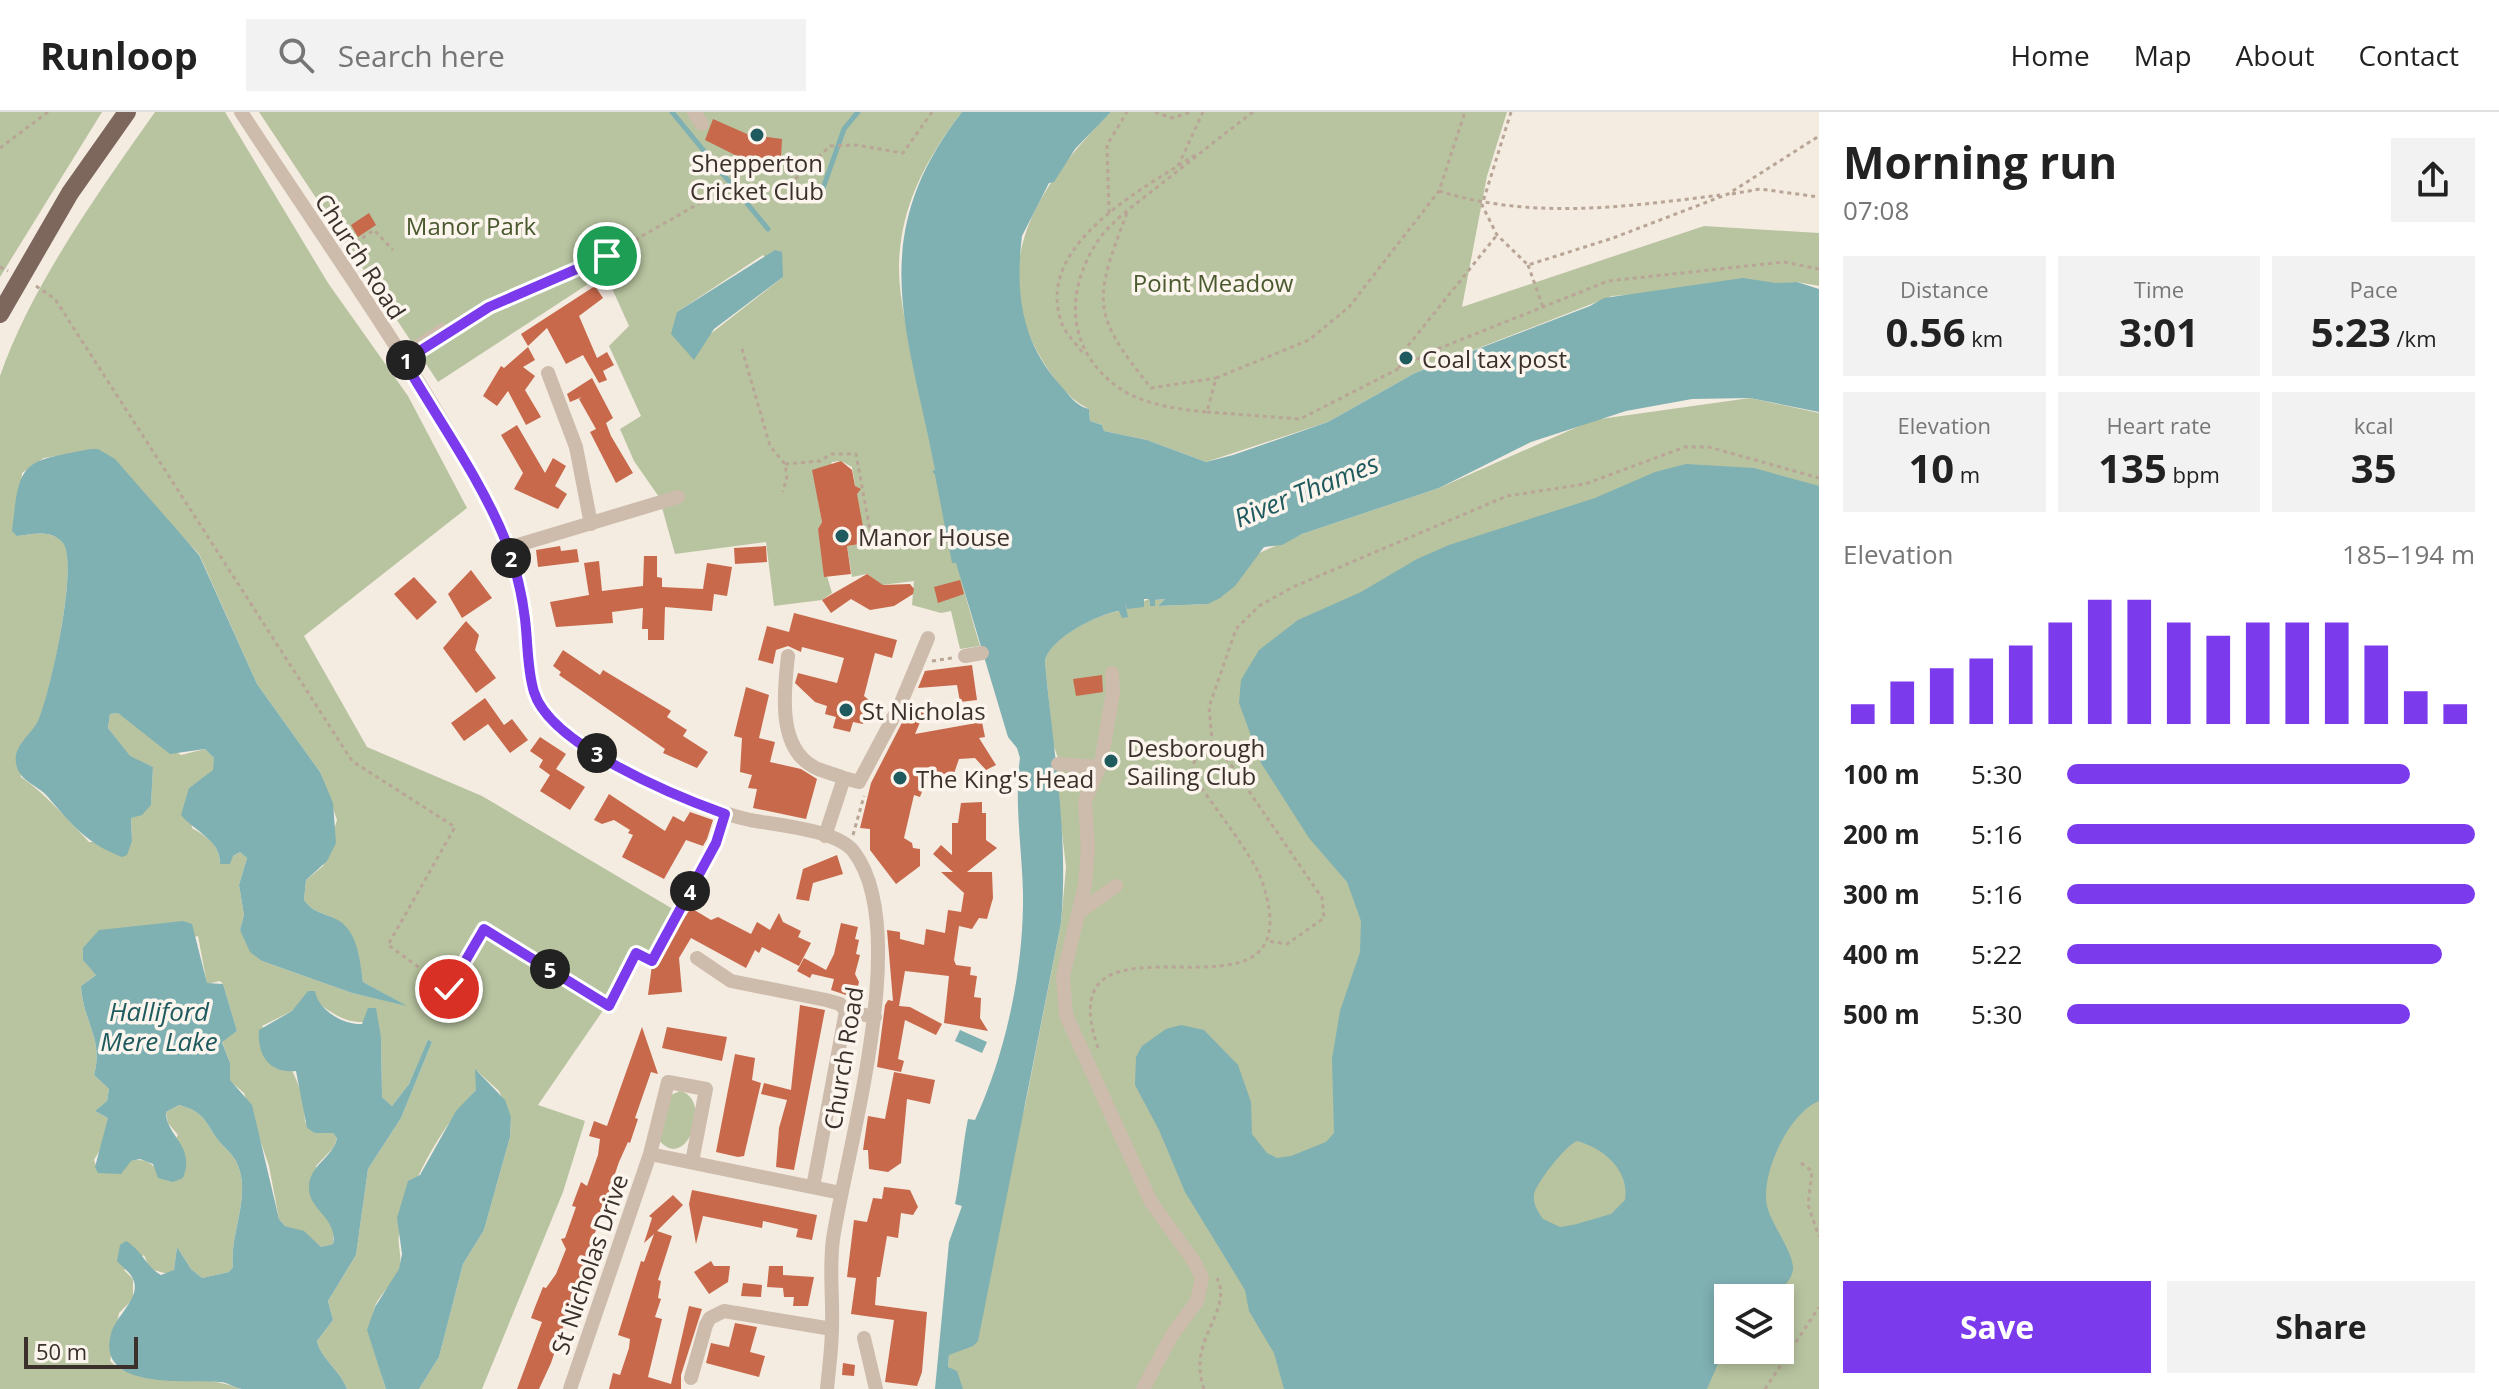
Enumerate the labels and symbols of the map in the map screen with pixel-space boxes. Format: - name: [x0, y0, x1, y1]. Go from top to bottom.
- marker: Shepperton Cricket Club: [748, 126, 766, 144]
- place label: Shepperton Cricket Club: [690, 146, 824, 207]
- street label: Church Road: [308, 187, 414, 325]
- park label: Manor Park: [406, 209, 537, 242]
- pin: [573, 222, 641, 290]
- park label: Point Meadow: [1133, 266, 1294, 299]
- pin: 1: [386, 340, 426, 380]
- place label: Coal tax post: [1422, 342, 1567, 375]
- marker: Coal tax post: [1397, 349, 1415, 367]
- water label: River Thames: [1228, 445, 1384, 535]
- place label: Manor House: [858, 520, 1010, 553]
- marker: Manor House: [833, 527, 851, 545]
- pin: 2: [491, 538, 531, 578]
- place label: St Nicholas: [862, 694, 986, 727]
- marker: St Nicholas: [837, 701, 855, 719]
- place label: Desborough Sailing Club: [1127, 731, 1265, 792]
- pin: 3: [577, 733, 617, 773]
- marker: Desborough Sailing Club: [1102, 752, 1120, 770]
- place label: The King's Head: [916, 762, 1094, 795]
- marker: The King's Head: [891, 769, 909, 787]
- pin: 4: [670, 871, 710, 911]
- pin: 5: [530, 949, 570, 989]
- pin: [415, 955, 483, 1023]
- street label: Church Road: [815, 984, 871, 1132]
- water label: Halliford Mere Lake: [100, 993, 218, 1059]
- street label: St Nicholas Drive: [543, 1169, 635, 1359]
- scale bar: [24, 1333, 138, 1369]

